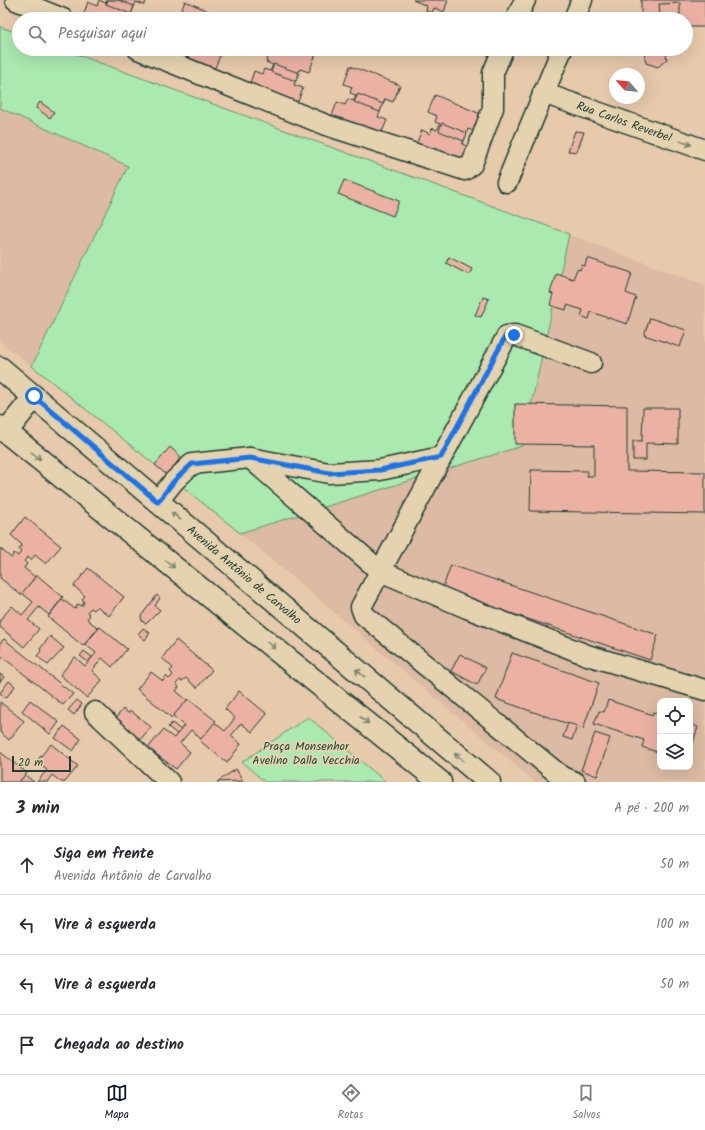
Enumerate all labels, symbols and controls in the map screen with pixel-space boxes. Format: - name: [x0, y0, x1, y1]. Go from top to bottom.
- search box: [12, 12, 693, 56]
- text: Pesquisar aqui: [58, 22, 147, 46]
- icon: search: [26, 23, 48, 45]
- north arrow: [609, 68, 645, 104]
- street label: Rua Carlos Reverbel: [574, 96, 674, 148]
- one-way arrow: [679, 140, 691, 148]
- route end: [505, 326, 523, 344]
- route start: [25, 387, 43, 405]
- one-way arrow: [31, 452, 41, 461]
- one-way arrow: [170, 512, 181, 521]
- street label: Avenida Antônio de Carvalho: [182, 521, 306, 629]
- one-way arrow: [165, 559, 175, 568]
- one-way arrow: [266, 641, 277, 650]
- one-way arrow: [355, 668, 366, 677]
- map controls: [657, 698, 693, 770]
- button: locate: [657, 698, 693, 734]
- one-way arrow: [359, 716, 369, 725]
- button: layers: [657, 734, 693, 770]
- park label: Praça Monsenhor Avelino Dalla Vecchia: [252, 737, 360, 770]
- one-way arrow: [454, 752, 465, 761]
- scale bar: [12, 754, 71, 773]
- text: 20 m: [18, 754, 43, 772]
- text: 3 min: [16, 795, 60, 822]
- text: A pé · 200 m: [614, 798, 689, 819]
- text: Siga em frente: [54, 842, 154, 866]
- icon: ahead: [16, 854, 38, 876]
- text: 50 m: [660, 854, 689, 875]
- text: Avenida Antônio de Carvalho: [54, 866, 211, 887]
- text: Vire à esquerda: [54, 913, 156, 937]
- icon: left: [16, 914, 38, 936]
- text: 100 m: [656, 914, 689, 935]
- text: Vire à esquerda: [54, 973, 156, 997]
- icon: left: [16, 974, 38, 996]
- text: 50 m: [660, 974, 689, 995]
- text: Chegada ao destino: [54, 1033, 184, 1057]
- icon: arrive: [16, 1034, 38, 1056]
- tab: Mapa: [105, 1082, 129, 1124]
- tab: Rotas: [338, 1082, 363, 1124]
- tab: Salvos: [572, 1082, 600, 1124]

